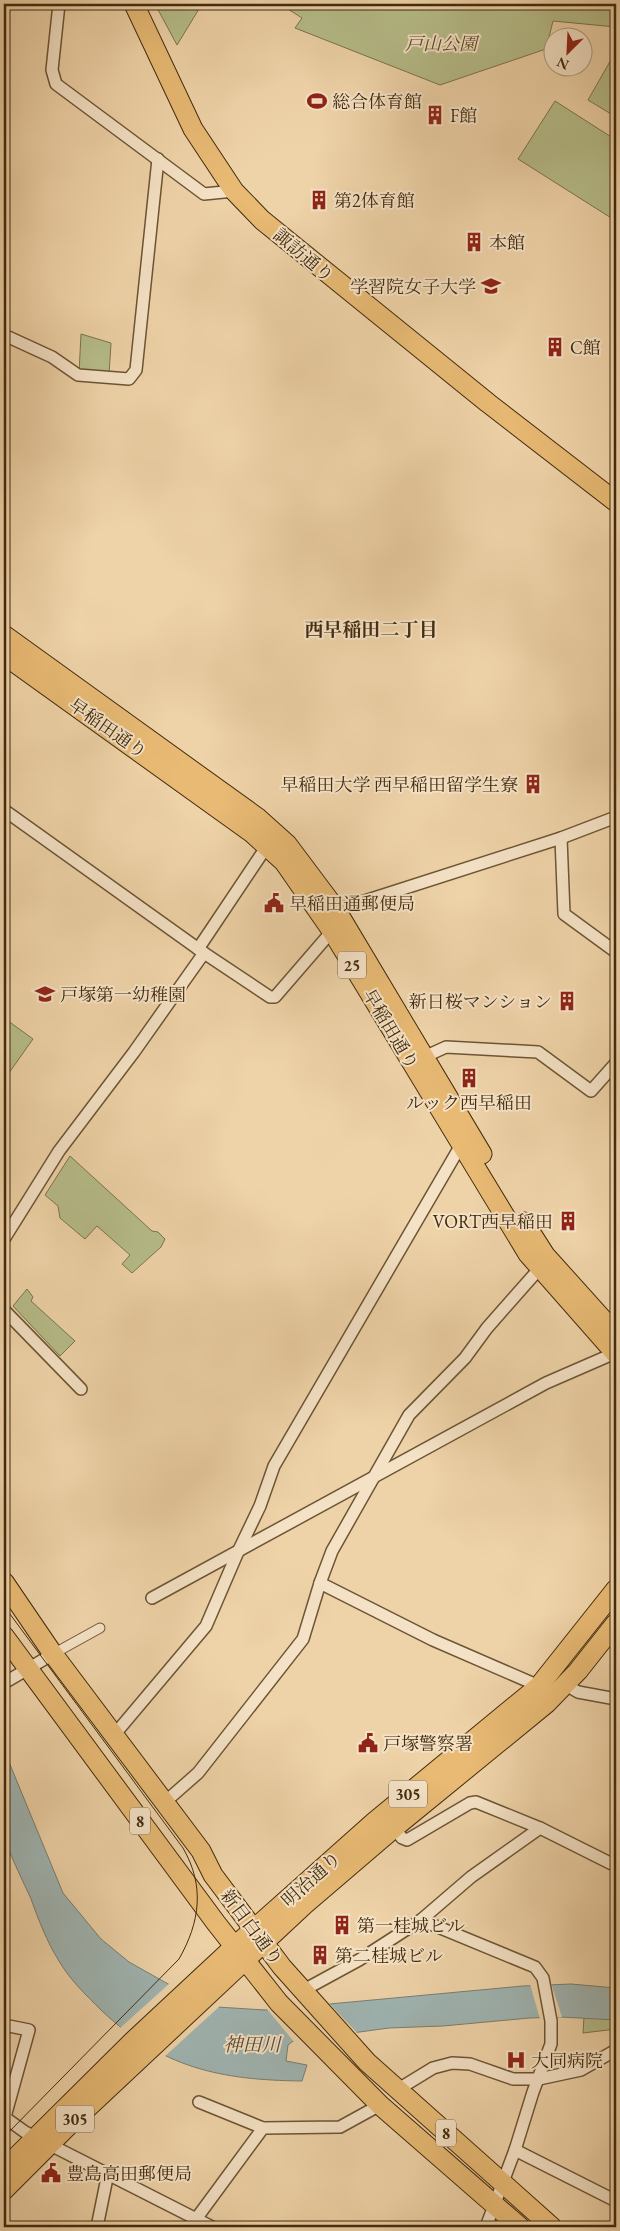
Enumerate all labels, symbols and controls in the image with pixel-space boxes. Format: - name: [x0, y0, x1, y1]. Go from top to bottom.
- north arrow: [542, 28, 592, 78]
- park label: 戸山公園: [405, 32, 480, 55]
- text: N: [553, 53, 572, 74]
- sports icon: 総合体育館: [306, 90, 328, 112]
- place label: 総合体育館: [332, 90, 422, 113]
- building icon: F館: [424, 104, 446, 126]
- place label: F館: [450, 104, 477, 127]
- building icon: 第2体育館: [308, 189, 330, 211]
- place label: 第2体育館: [334, 189, 415, 212]
- street label: 諏訪通り: [269, 223, 339, 287]
- building icon: 本館: [463, 231, 485, 253]
- place label: 本館: [489, 231, 525, 254]
- place label: 学習院女子大学: [350, 275, 476, 298]
- school or university icon: 学習院女子大学: [480, 275, 502, 297]
- building icon: C館: [544, 336, 566, 358]
- place label: C館: [570, 336, 601, 359]
- district label: 西早稲田二丁目: [304, 617, 438, 642]
- street label: 早稲田通り: [65, 693, 151, 763]
- place label: 早稲田大学 西早稲田留学生寮: [280, 773, 518, 796]
- building icon: 早稲田大学 西早稲田留学生寮: [522, 773, 544, 795]
- public building icon: 早稲田通郵便局: [263, 892, 285, 914]
- place label: 早稲田通郵便局: [289, 892, 415, 915]
- road number: 25: [338, 952, 366, 978]
- school or university icon: 戸塚第一幼稚園: [34, 983, 56, 1005]
- place label: 戸塚第一幼稚園: [60, 983, 186, 1006]
- street label: 早稲田通り: [358, 985, 424, 1073]
- place label: 新日桜マンション: [409, 990, 552, 1013]
- building icon: 新日桜マンション: [556, 990, 578, 1012]
- building icon: ルック西早稲田: [458, 1067, 480, 1089]
- place label: ルック西早稲田: [406, 1091, 532, 1114]
- place label: VORT西早稲田: [433, 1210, 553, 1233]
- building icon: VORT西早稲田: [557, 1210, 579, 1232]
- public building icon: 戸塚警察署: [357, 1732, 379, 1754]
- place label: 戸塚警察署: [383, 1732, 473, 1755]
- road number: 305: [389, 1780, 427, 1808]
- road number: 8: [130, 1808, 150, 1834]
- street label: 明治通り: [277, 1846, 345, 1912]
- street label: 新目白通り: [216, 1884, 288, 1970]
- building icon: 第一桂城ビル: [331, 1914, 353, 1936]
- place label: 第一桂城ビル: [357, 1914, 465, 1937]
- building icon: 第二桂城ビル: [309, 1944, 331, 1966]
- place label: 第二桂城ビル: [335, 1944, 443, 1967]
- water label: 神田川: [223, 2032, 282, 2057]
- hospital icon: 大同病院: [505, 2049, 527, 2071]
- place label: 大同病院: [531, 2049, 603, 2072]
- road number: 305: [56, 2106, 94, 2132]
- road number: 8: [436, 2120, 456, 2146]
- public building icon: 豊島高田郵便局: [40, 2162, 62, 2184]
- place label: 豊島高田郵便局: [66, 2162, 192, 2185]

